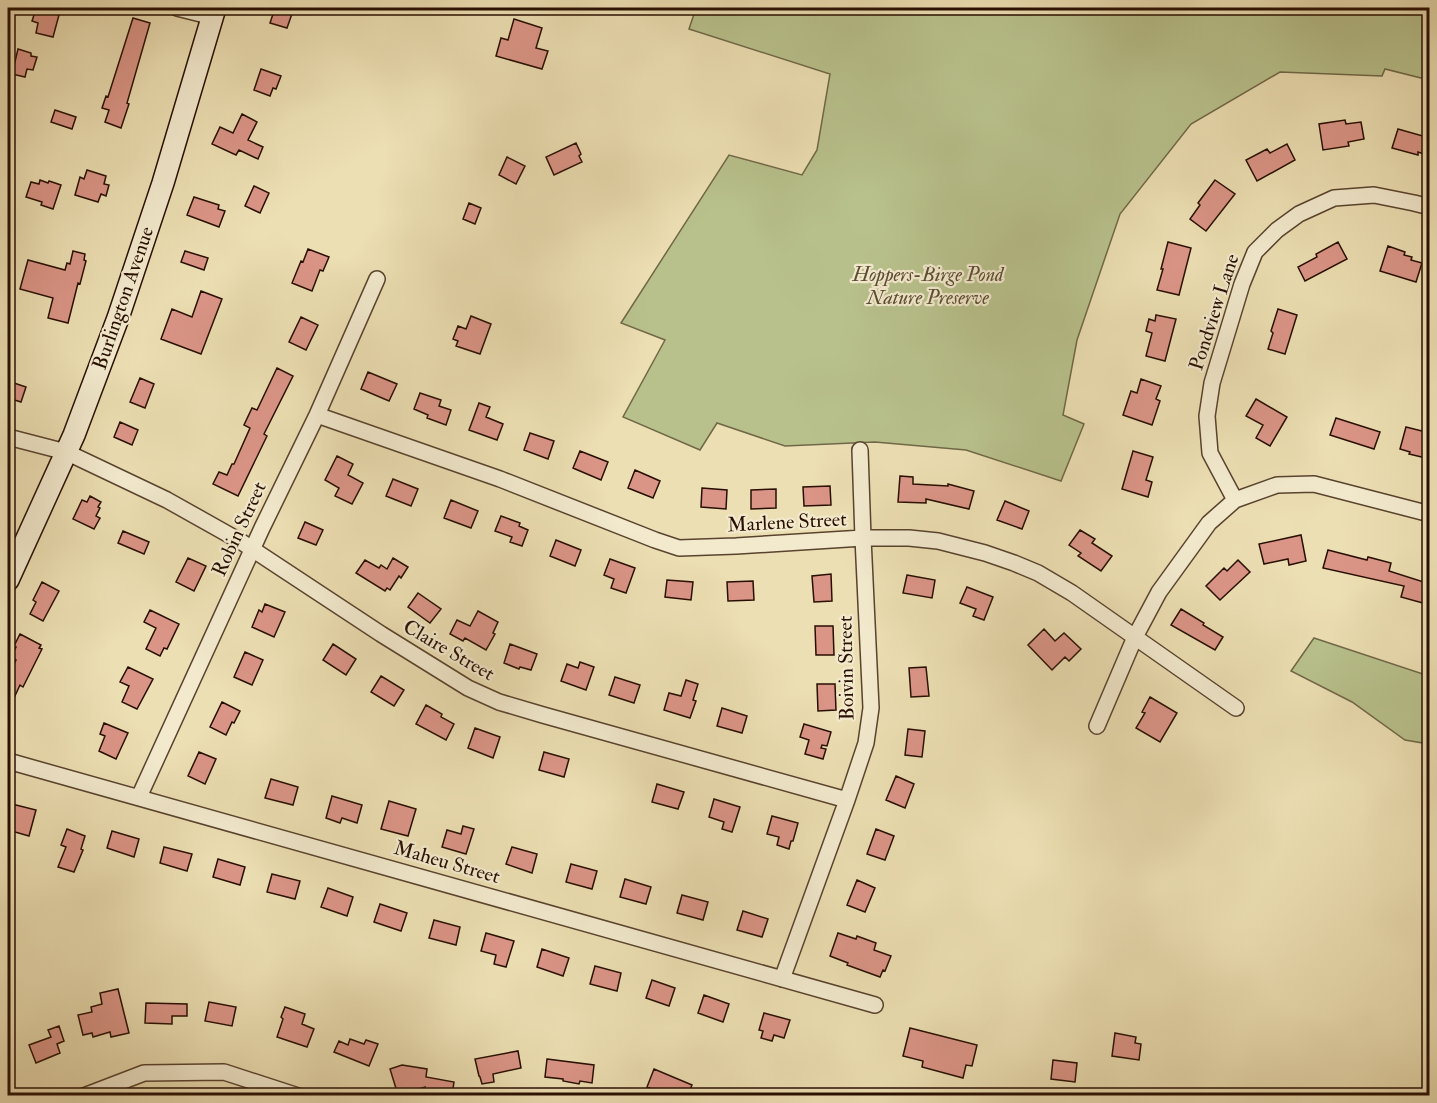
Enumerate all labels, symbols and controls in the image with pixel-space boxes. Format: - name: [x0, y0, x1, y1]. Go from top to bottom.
- street label: Burlington Avenue: [87, 223, 159, 373]
- street label: Pondview Lane: [1183, 251, 1245, 373]
- park label: Hoppers-Birge Pond Nature Preserve: [851, 262, 1005, 310]
- street label: Robin Street: [206, 477, 272, 580]
- street label: Marlene Street: [727, 506, 848, 538]
- street label: Claire Street: [399, 614, 500, 686]
- street label: Boivin Street: [833, 615, 859, 721]
- street label: Maheu Street: [391, 835, 503, 889]

